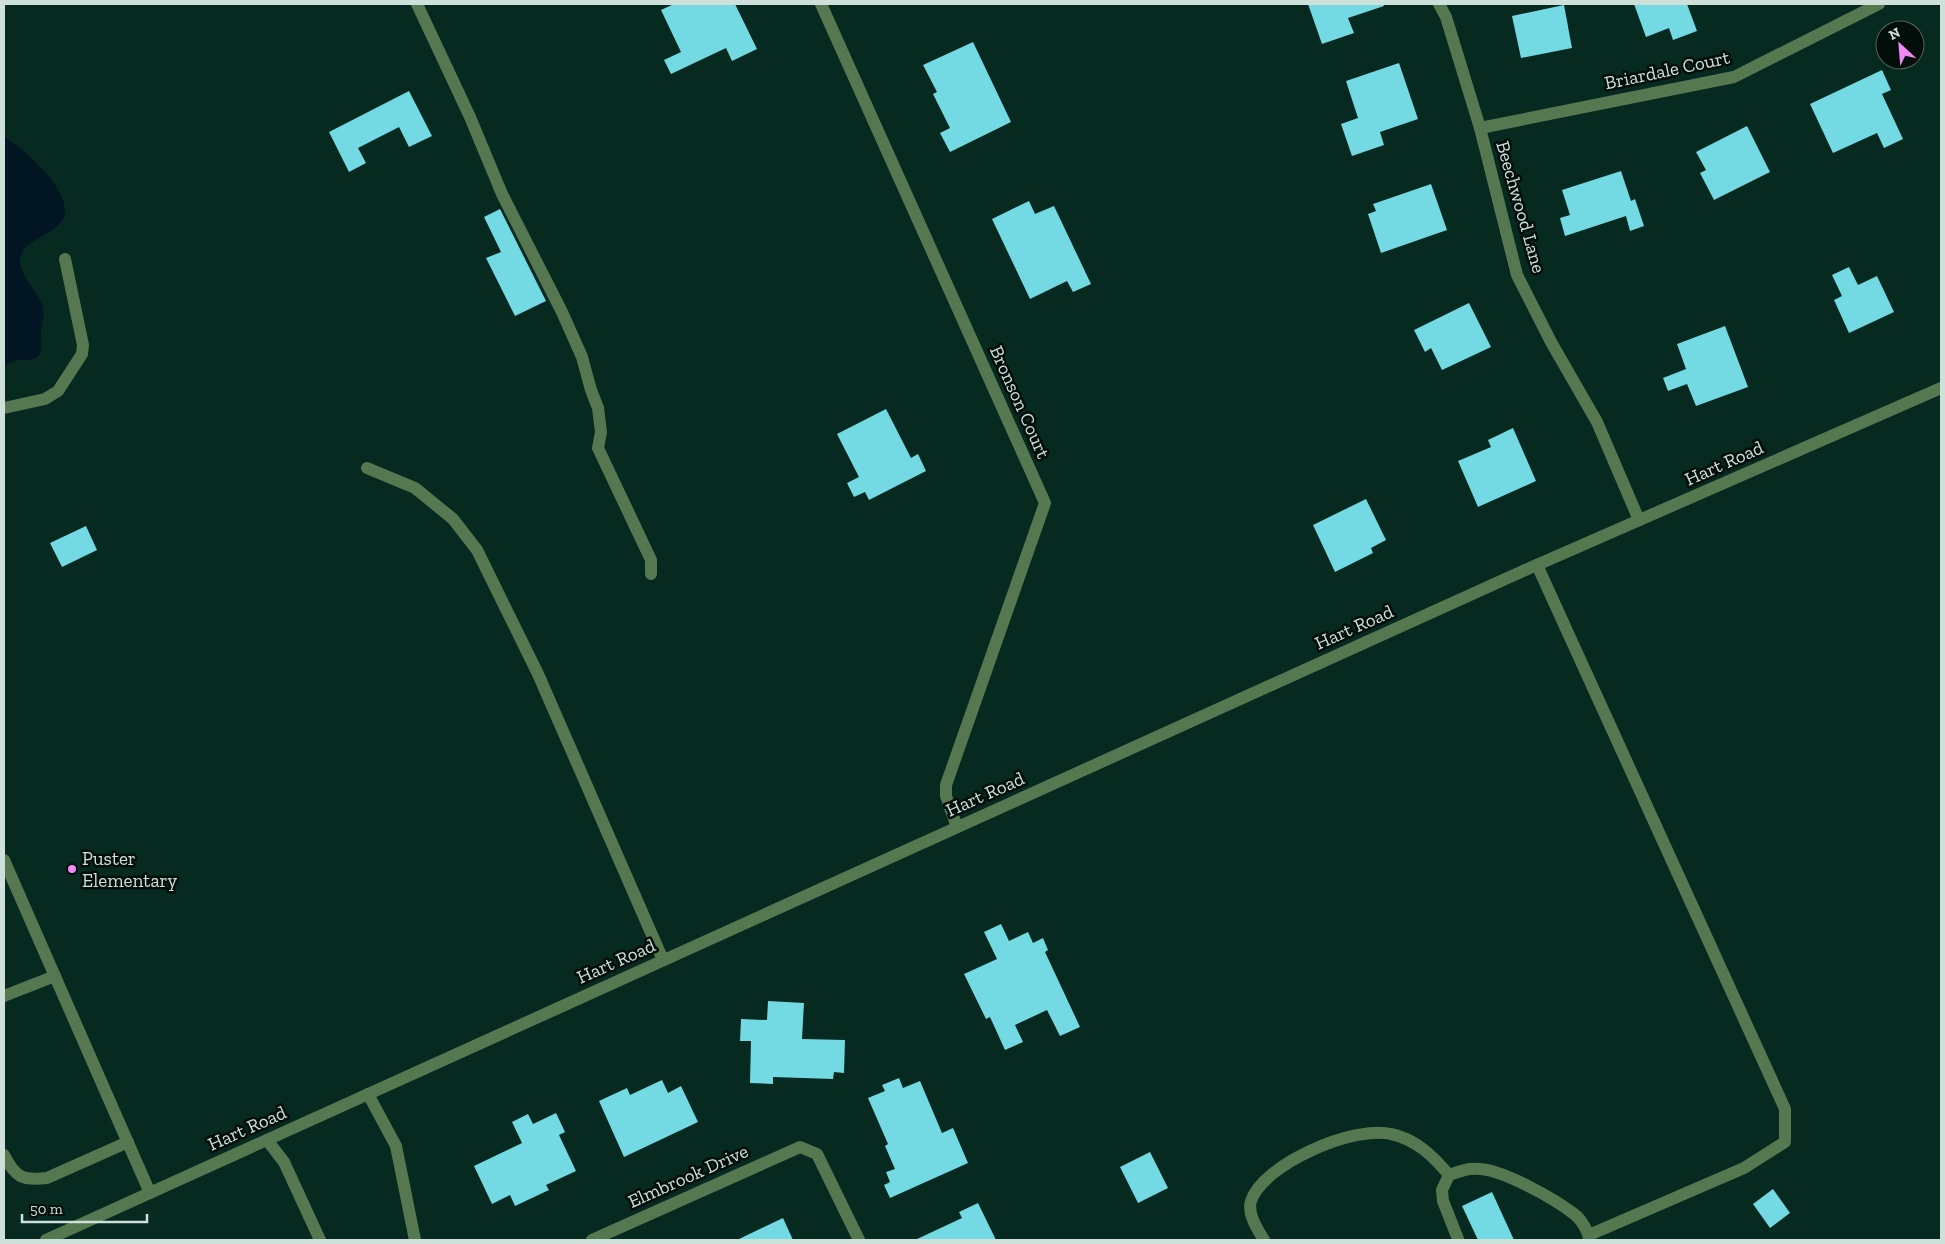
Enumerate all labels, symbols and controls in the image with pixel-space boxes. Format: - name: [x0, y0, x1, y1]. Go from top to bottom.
- north arrow: [1875, 20, 1925, 70]
- text: N: [1886, 24, 1903, 44]
- street label: Briardale Court: [1602, 45, 1732, 95]
- street label: Beechwood Lane: [1491, 138, 1551, 276]
- street label: Bronson Court: [985, 342, 1055, 462]
- street label: Hart Road: [1681, 435, 1767, 490]
- street label: Hart Road: [1311, 599, 1397, 654]
- street label: Hart Road: [942, 766, 1028, 821]
- place label: Puster Elementary: [82, 847, 178, 892]
- marker: Puster Elementary: [66, 863, 78, 875]
- street label: Hart Road: [573, 933, 659, 988]
- street label: Hart Road: [204, 1100, 290, 1155]
- street label: Elmbrook Drive: [624, 1139, 752, 1213]
- scale bar: [22, 1192, 148, 1224]
- text: 50 m: [30, 1200, 63, 1218]

